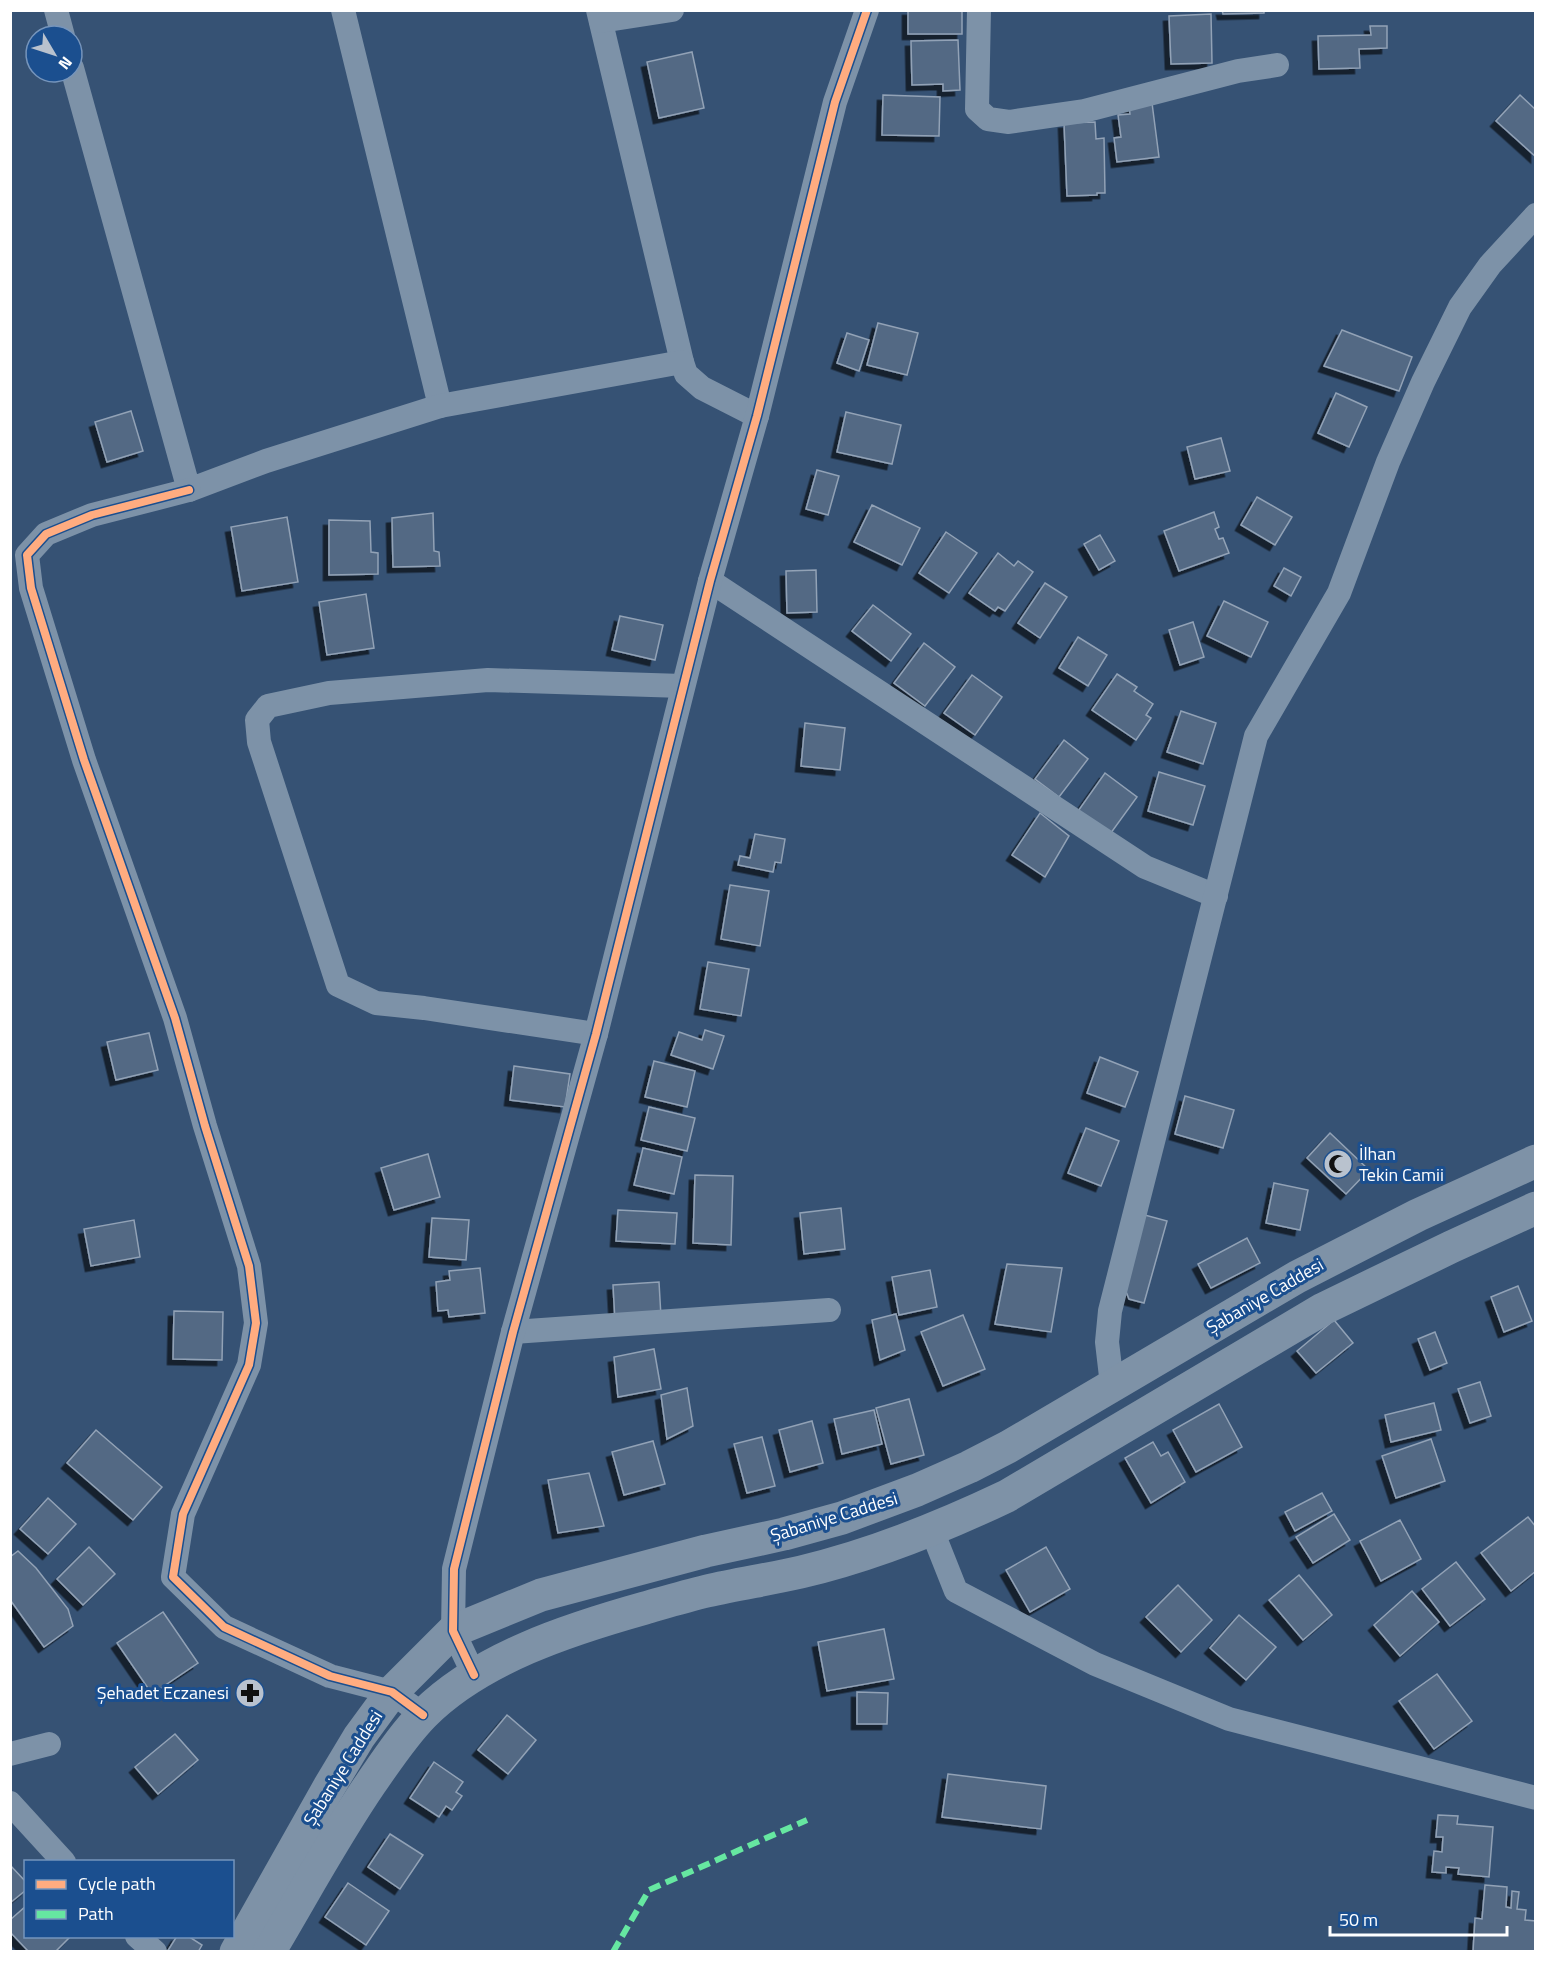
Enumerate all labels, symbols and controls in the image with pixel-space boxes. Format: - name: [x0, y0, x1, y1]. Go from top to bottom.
- north arrow: [24, 24, 84, 84]
- text: N: [53, 52, 78, 75]
- place label: İlhan Tekin Camii: [1359, 1140, 1444, 1188]
- mosque icon: İlhan Tekin Camii: [1322, 1148, 1354, 1180]
- street label: Şabaniye Caddesi: [1201, 1251, 1329, 1340]
- street label: Şabaniye Caddesi: [767, 1484, 901, 1549]
- pharmacy icon: Şehadet Eczanesi: [234, 1677, 266, 1709]
- place label: Şehadet Eczanesi: [97, 1679, 229, 1706]
- street label: Şabaniye Caddesi: [296, 1705, 389, 1831]
- legend: [24, 1860, 234, 1938]
- text: Cycle path: [78, 1870, 156, 1897]
- scale bar: [1330, 1899, 1507, 1937]
- text: Path: [78, 1900, 114, 1927]
- text: 50 m: [1339, 1906, 1378, 1933]

